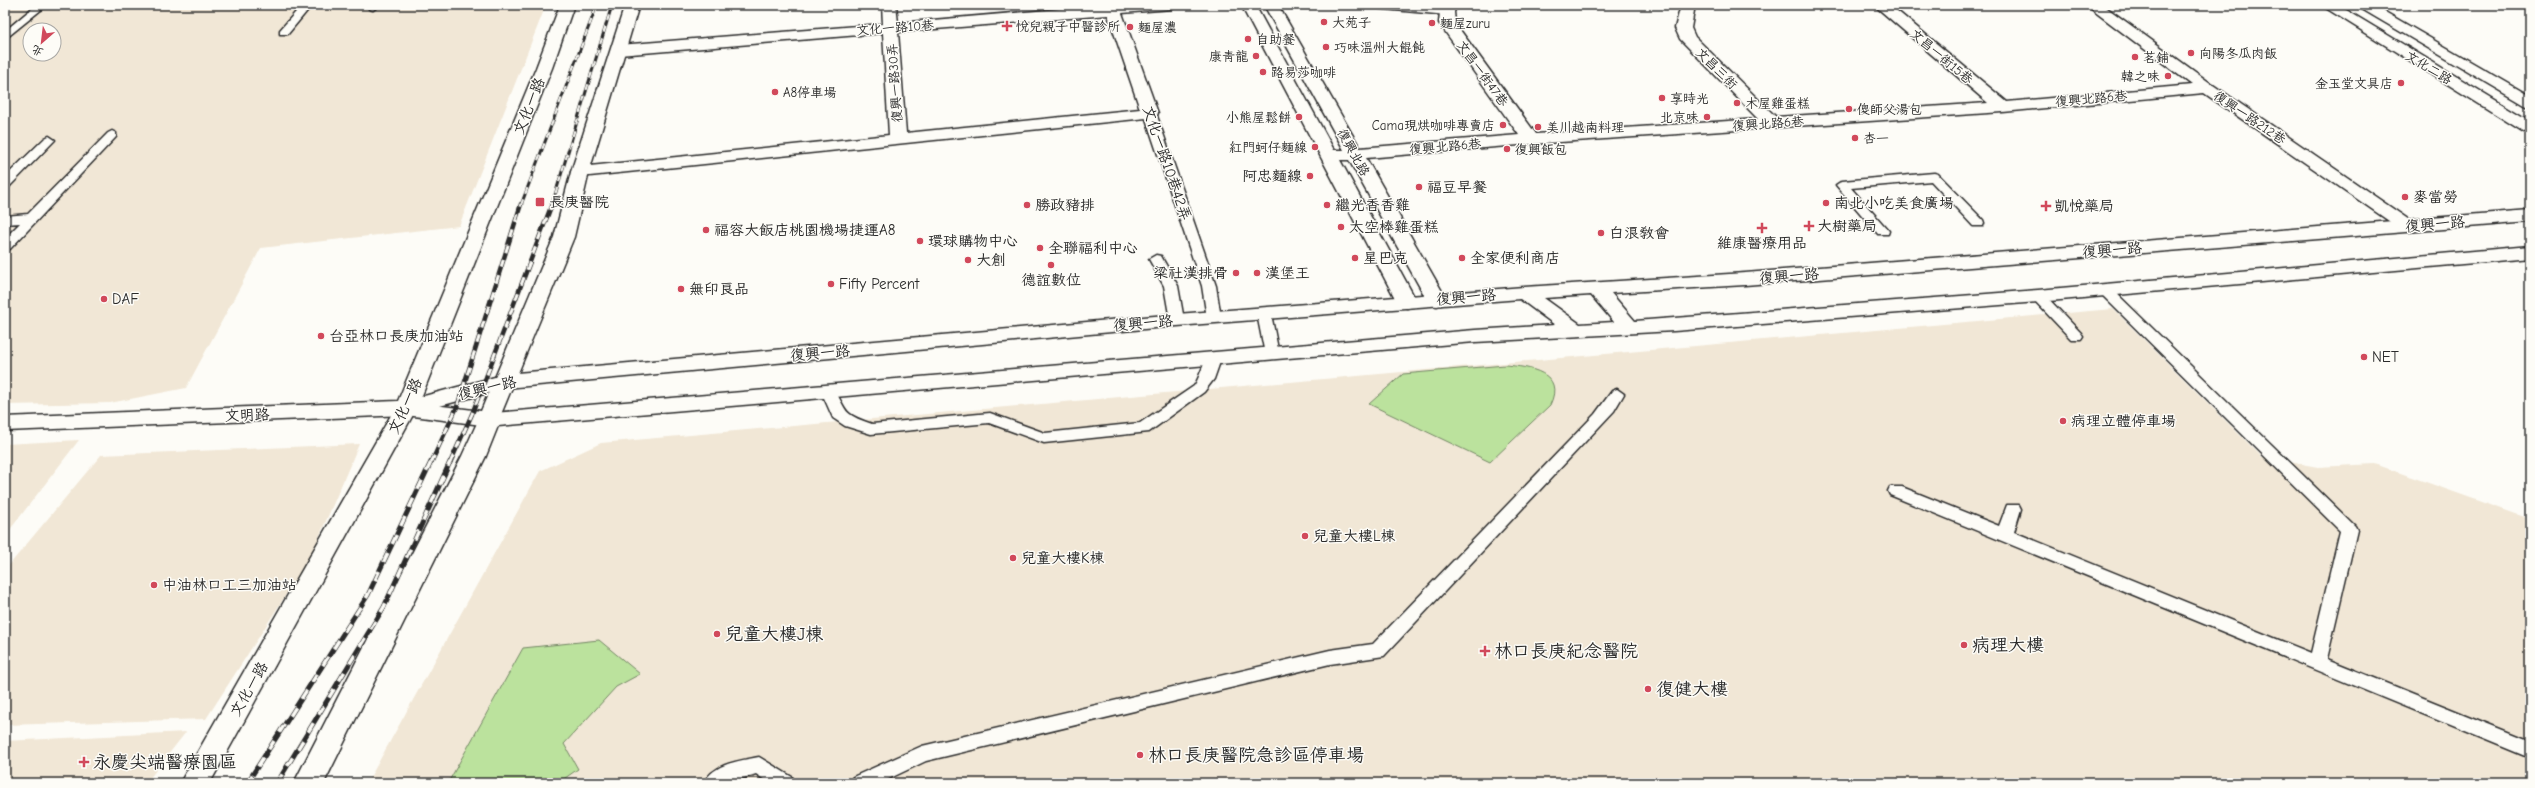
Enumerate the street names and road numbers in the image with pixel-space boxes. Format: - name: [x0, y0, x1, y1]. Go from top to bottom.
- street label: 文化一路10巷: [856, 17, 935, 38]
- street label: 文昌一街15巷: [1907, 26, 1976, 87]
- street label: 文昌一街47巷: [1454, 38, 1511, 109]
- street label: 復興一路30弄: [884, 43, 905, 123]
- street label: 文昌三街: [1693, 45, 1740, 92]
- street label: 文化二路: [2403, 48, 2455, 87]
- street label: 文化一路: [509, 75, 549, 137]
- street label: 復興北路6巷: [2055, 88, 2128, 109]
- street label: 復興一路212巷: [2211, 88, 2289, 147]
- street label: 文化一路10巷42弄: [1139, 103, 1195, 223]
- street label: 復興北路6巷: [1732, 114, 1804, 133]
- street label: 復興北路: [1334, 126, 1373, 179]
- street label: 復興北路6巷: [1409, 136, 1482, 157]
- street label: 復興一路: [2404, 212, 2466, 236]
- street label: 復興一路: [2081, 238, 2143, 262]
- street label: 復興一路: [1758, 264, 1820, 288]
- street label: 復興一路: [1435, 285, 1497, 309]
- street label: 復興一路: [1112, 311, 1174, 335]
- street label: 復興一路: [789, 341, 851, 365]
- street label: 復興一路: [456, 372, 518, 404]
- street label: 文化一路: [384, 375, 426, 437]
- street label: 文明路: [224, 405, 270, 425]
- street label: 文化一路: [226, 659, 272, 719]

